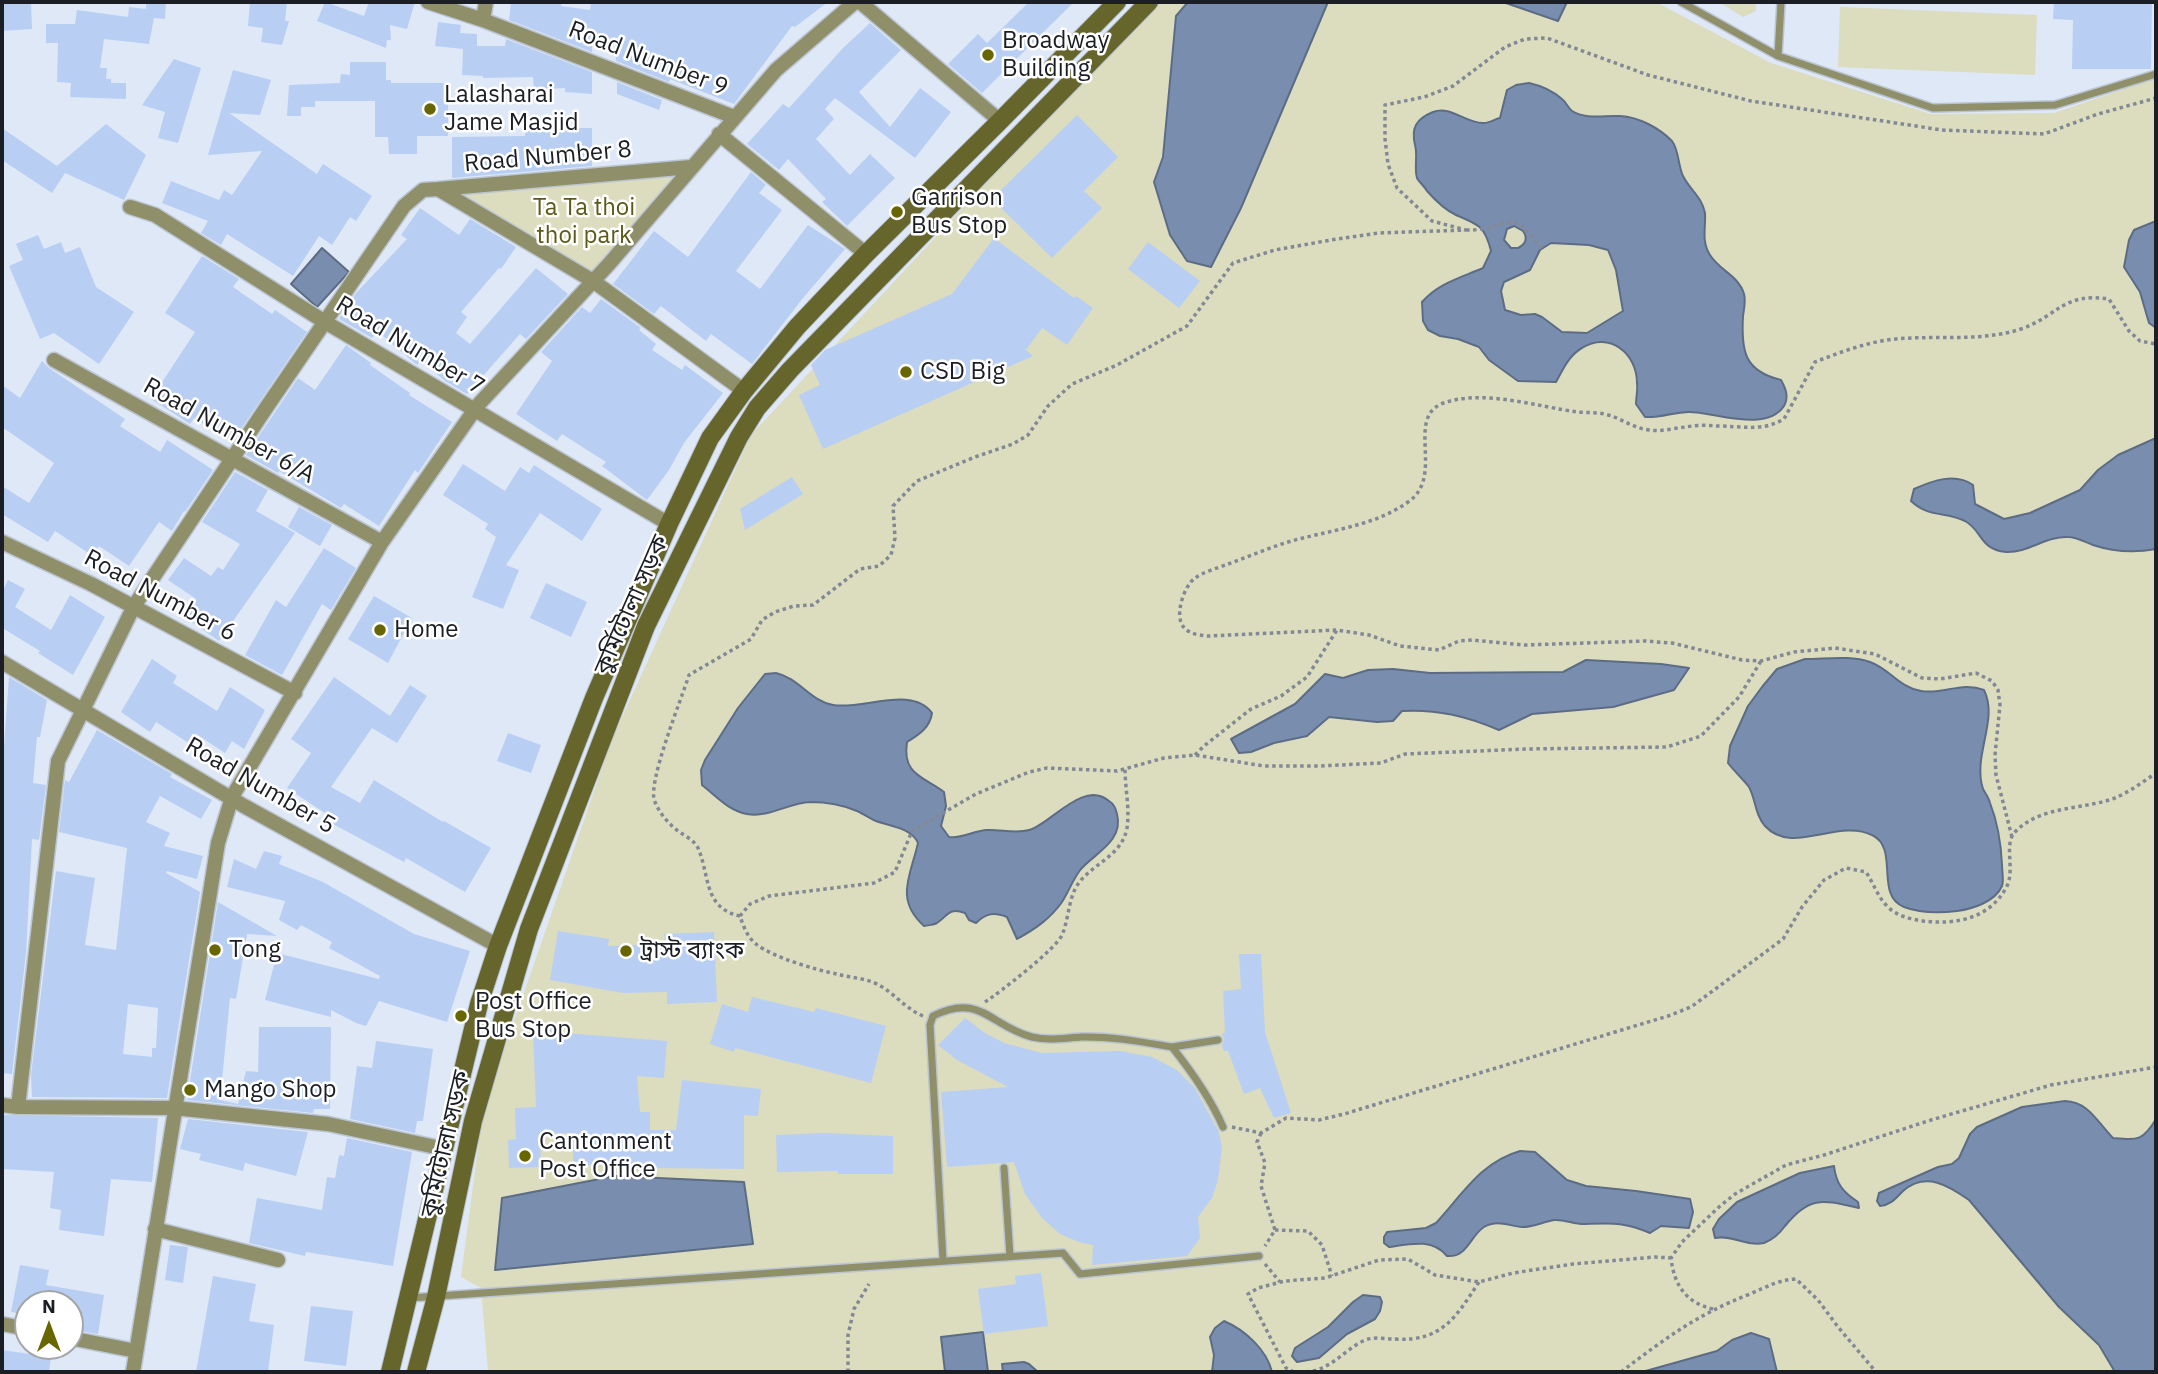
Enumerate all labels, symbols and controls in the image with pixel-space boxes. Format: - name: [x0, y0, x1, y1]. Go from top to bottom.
- street label: Road Number 9: [564, 15, 732, 103]
- place label: Broadway Building: [1002, 27, 1109, 83]
- marker: Broadway Building: [980, 47, 996, 63]
- place label: Lalasharai Jame Masjid: [444, 81, 579, 137]
- marker: Lalasharai Jame Masjid: [422, 101, 438, 117]
- street label: Road Number 8: [463, 135, 633, 179]
- place label: Garrison Bus Stop: [911, 184, 1007, 240]
- park label: Ta Ta thoi thoi park: [533, 194, 635, 250]
- marker: Garrison Bus Stop: [889, 204, 905, 220]
- street label: Road Number 7: [330, 290, 490, 402]
- place label: CSD Big: [920, 358, 1005, 386]
- marker: CSD Big: [898, 364, 914, 380]
- street label: Road Number 6/A: [138, 372, 320, 490]
- street label: কুর্মিটোলা সড়ক: [588, 531, 676, 679]
- street label: Road Number 6: [79, 544, 241, 648]
- place label: Home: [394, 616, 459, 644]
- marker: Home: [372, 622, 388, 638]
- street label: Road Number 5: [180, 731, 340, 841]
- place label: Tong: [229, 936, 281, 964]
- place label: ট্রাস্ট ব্যাংক: [640, 937, 744, 965]
- marker: Tong: [207, 942, 223, 958]
- marker: ট্রাস্ট ব্যাংক: [618, 943, 634, 959]
- place label: Post Office Bus Stop: [475, 988, 592, 1044]
- marker: Post Office Bus Stop: [453, 1008, 469, 1024]
- street label: কুর্মিটোলা সড়ক: [415, 1068, 477, 1220]
- place label: Mango Shop: [204, 1076, 337, 1104]
- marker: Mango Shop: [182, 1082, 198, 1098]
- place label: Cantonment Post Office: [539, 1128, 672, 1184]
- marker: Cantonment Post Office: [517, 1148, 533, 1164]
- north arrow: [14, 1290, 84, 1360]
- text: N: [42, 1294, 56, 1318]

